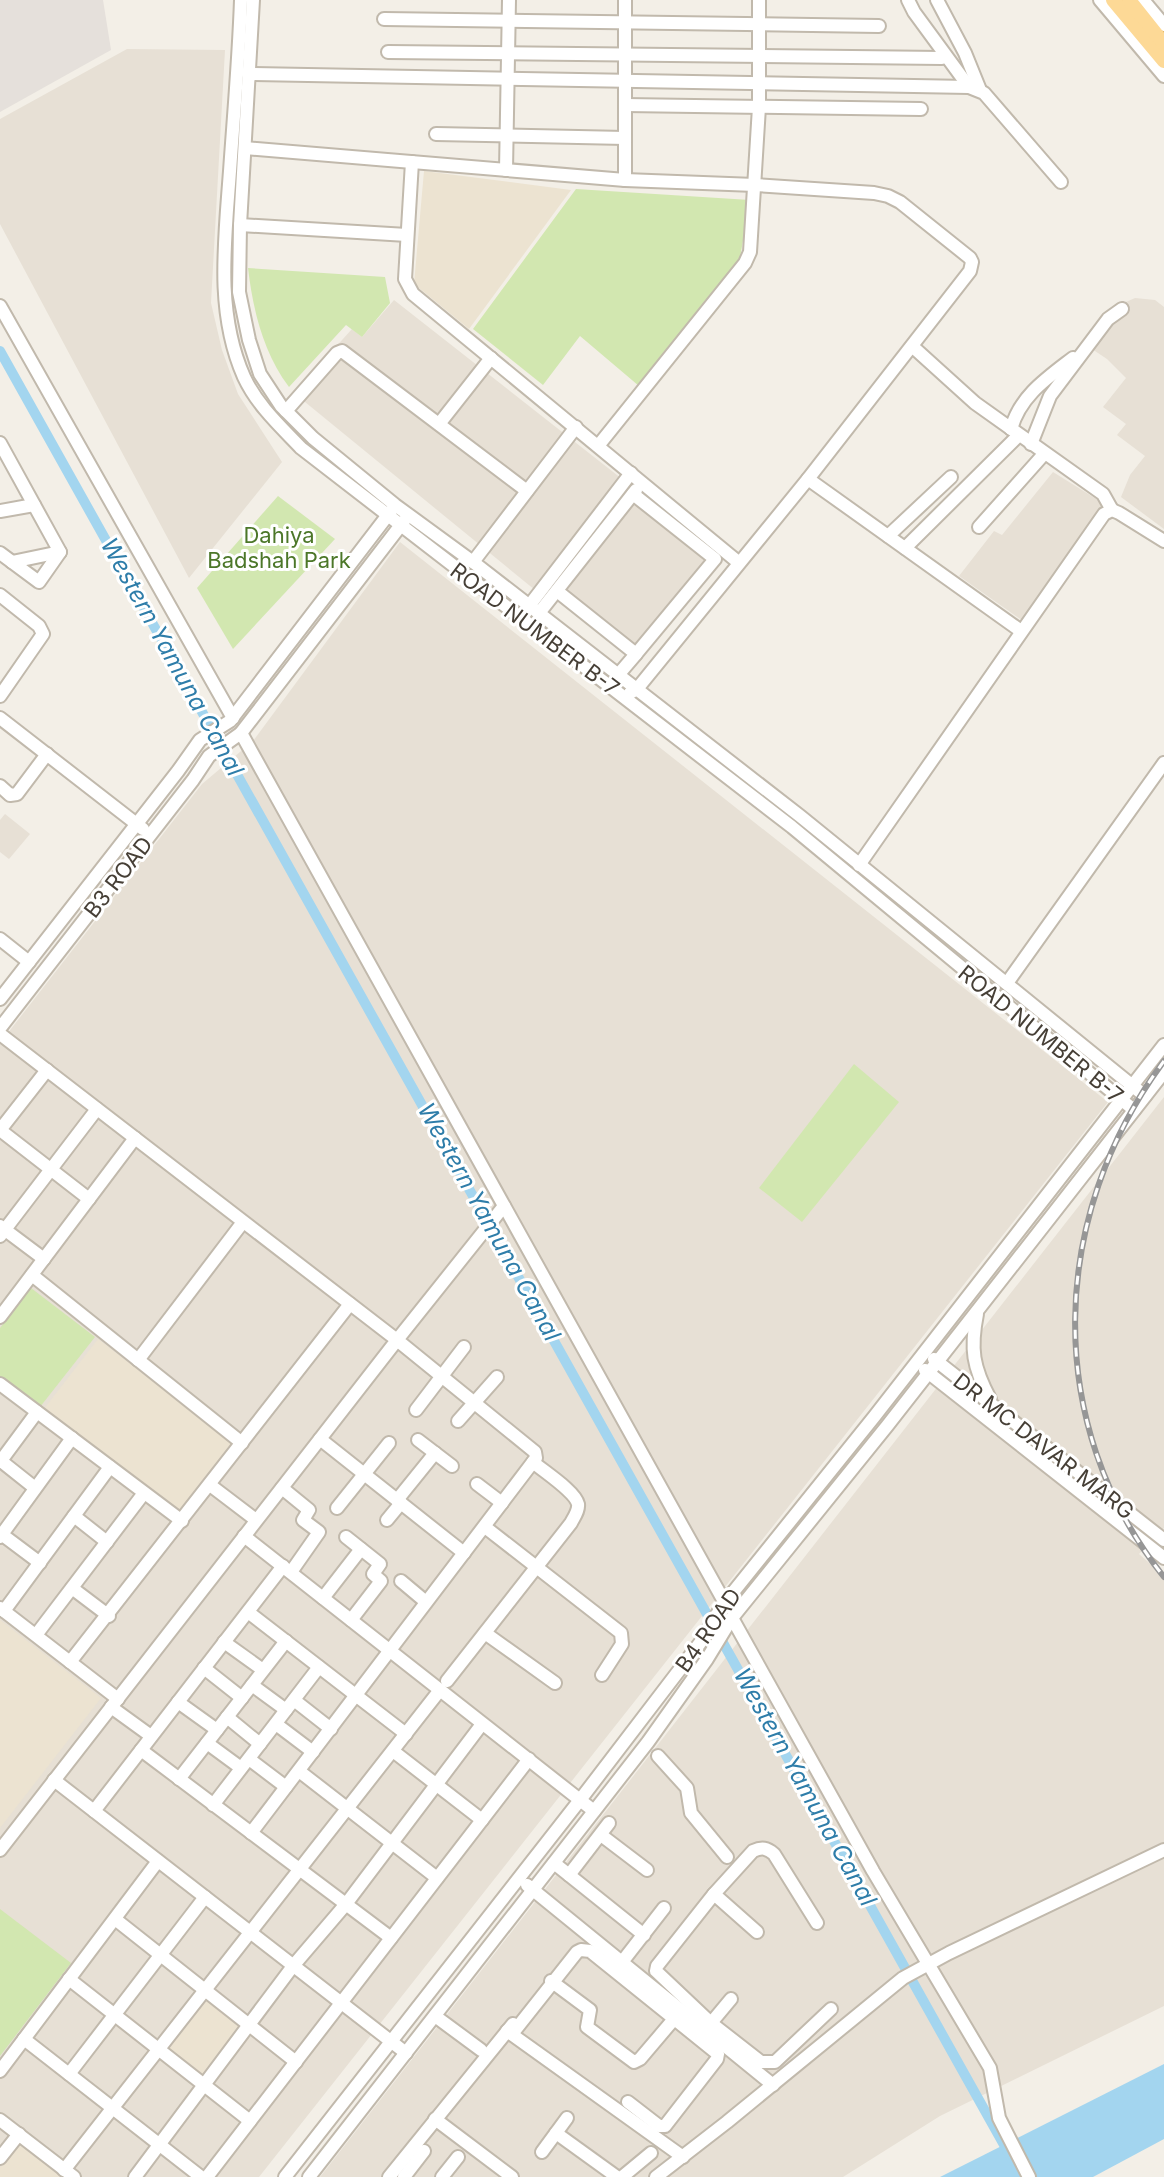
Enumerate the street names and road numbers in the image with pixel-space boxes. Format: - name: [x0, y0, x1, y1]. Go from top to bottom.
- street label: ROAD NUMBER B-7: [445, 557, 625, 701]
- street label: B3 ROAD: [78, 831, 158, 923]
- street label: ROAD NUMBER B-7: [953, 959, 1129, 1109]
- street label: DR MC DAVAR MARG: [949, 1367, 1139, 1525]
- street label: B4 ROAD: [670, 1583, 746, 1677]

